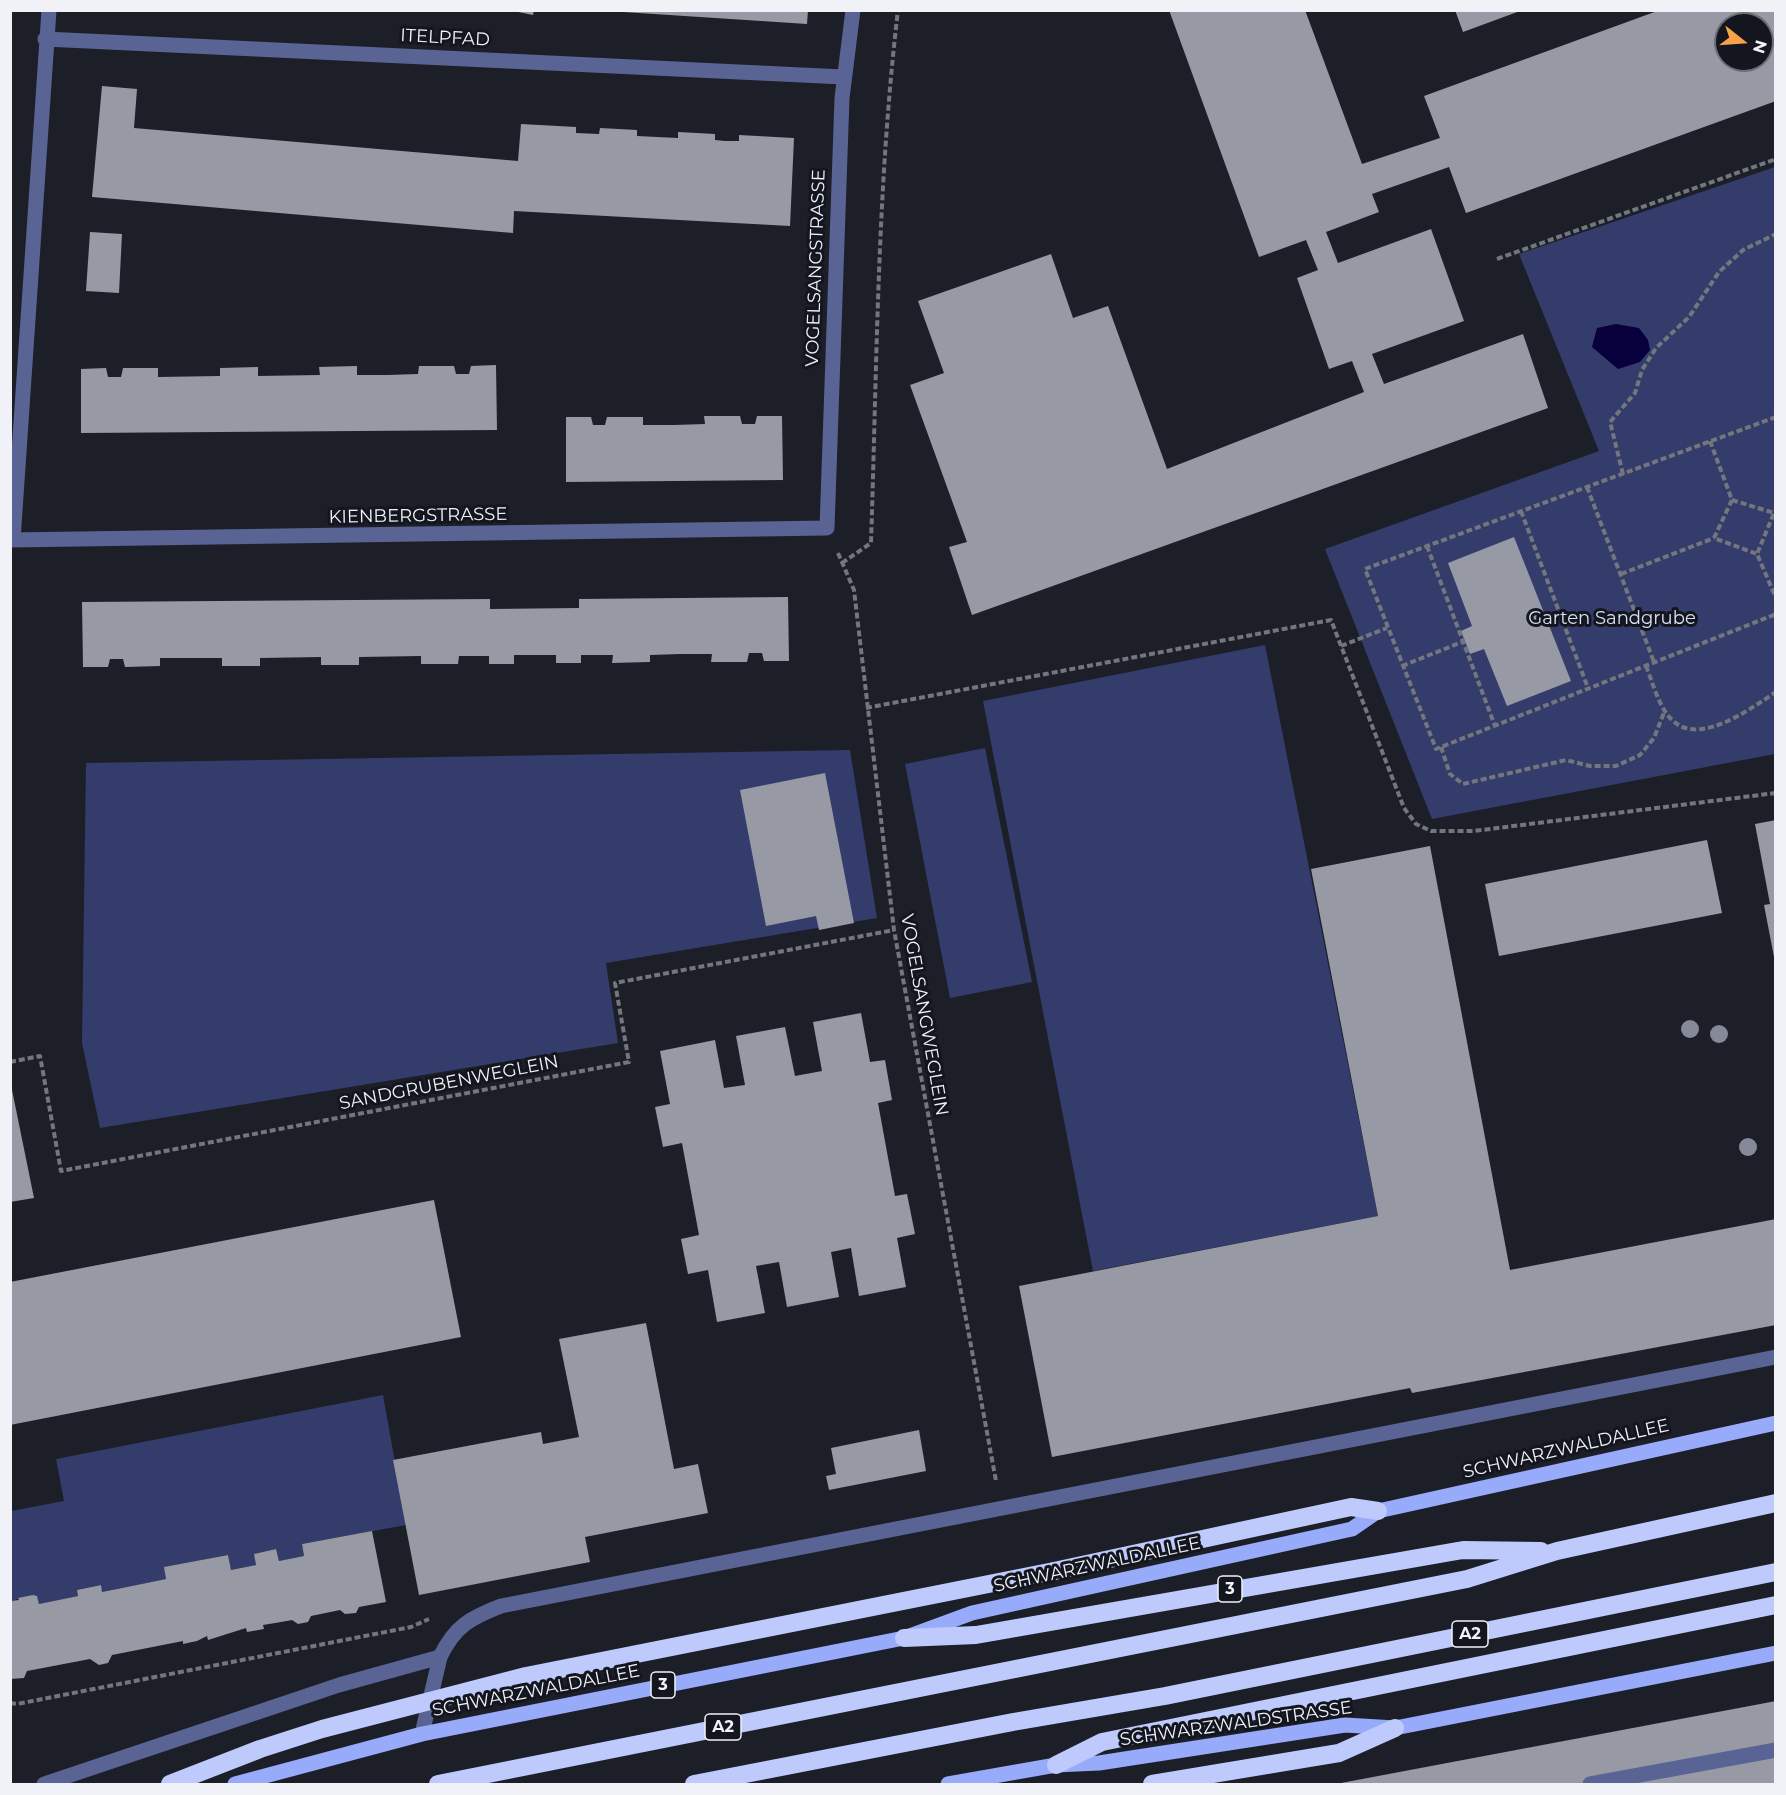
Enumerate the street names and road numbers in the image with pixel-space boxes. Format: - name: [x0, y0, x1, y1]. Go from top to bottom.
- street label: ITELPFAD: [400, 25, 490, 51]
- street label: VOGELSANGSTRASSE: [802, 169, 830, 367]
- street label: KIENBERGSTRASSE: [328, 504, 508, 528]
- street label: VOGELSANGWEGLEIN: [896, 912, 952, 1118]
- street label: SANDGRUBENWEGLEIN: [337, 1051, 561, 1115]
- street label: SCHWARZWALDALLEE: [1461, 1415, 1671, 1483]
- street label: SCHWARZWALDALLEE: [992, 1533, 1202, 1597]
- road number: 3: [1218, 1576, 1242, 1602]
- road number: A2: [1452, 1621, 1488, 1647]
- street label: SCHWARZWALDALLEE: [430, 1660, 642, 1722]
- road number: 3: [651, 1672, 675, 1698]
- street label: SCHWARZWALDSTRASSE: [1119, 1697, 1353, 1751]
- road number: A2: [705, 1714, 741, 1740]

